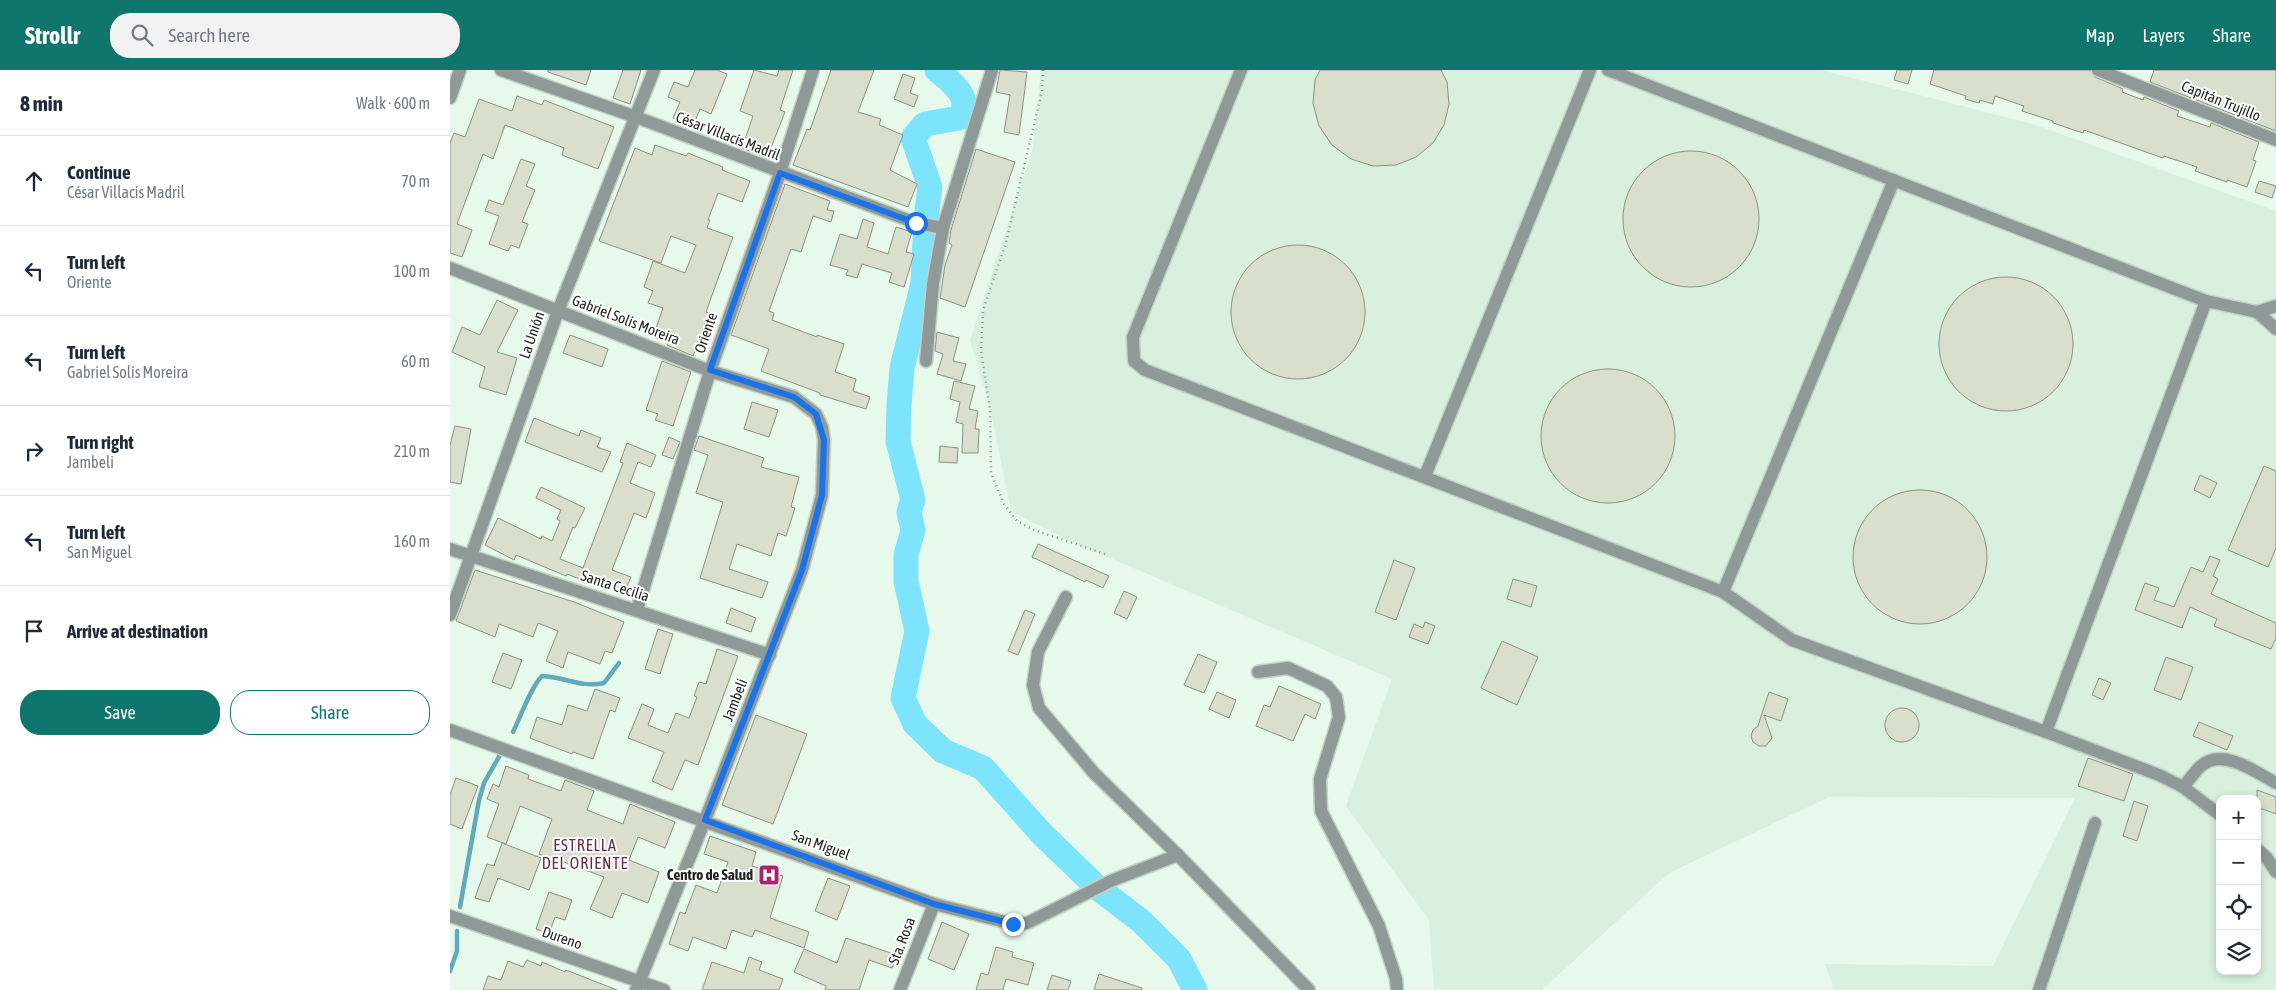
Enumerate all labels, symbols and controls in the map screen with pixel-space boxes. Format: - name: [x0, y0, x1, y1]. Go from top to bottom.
- search box: [110, 13, 460, 58]
- icon: search: [128, 21, 156, 49]
- text: Strollr: [25, 22, 80, 49]
- text: Search here: [168, 24, 250, 46]
- text: Map: [2085, 25, 2114, 46]
- text: Layers: [2142, 25, 2185, 46]
- text: Share: [2213, 25, 2251, 46]
- street label: Capitán Trujillo: [2179, 77, 2263, 124]
- text: 8 min: [20, 91, 63, 115]
- text: Walk · 600 m: [356, 94, 430, 112]
- street label: César Villacís Madril: [674, 108, 783, 163]
- text: Continue: [67, 161, 131, 183]
- icon: ahead: [20, 167, 48, 195]
- text: 70 m: [401, 172, 430, 190]
- text: César Villacís Madril: [67, 183, 185, 201]
- route start: [905, 212, 928, 235]
- text: Turn left: [67, 251, 125, 273]
- icon: left: [20, 257, 48, 285]
- text: 100 m: [394, 262, 430, 280]
- text: Oriente: [67, 273, 111, 291]
- street label: Gabriel Solís Moreira: [570, 291, 682, 348]
- street label: La Unión: [516, 309, 547, 361]
- street label: Oriente: [691, 310, 720, 355]
- text: Turn left: [67, 341, 125, 363]
- icon: left: [20, 347, 48, 375]
- text: 60 m: [401, 352, 430, 370]
- text: Gabriel Solís Moreira: [67, 363, 188, 381]
- text: Turn right: [67, 431, 134, 453]
- icon: right: [20, 437, 48, 465]
- text: 210 m: [394, 442, 430, 460]
- text: Jambeli: [67, 453, 114, 471]
- text: Turn left: [67, 521, 125, 543]
- icon: left: [20, 527, 48, 555]
- text: 160 m: [394, 532, 430, 550]
- text: San Miguel: [67, 543, 132, 561]
- street label: Santa Cecilia: [579, 567, 651, 605]
- icon: arrive: [20, 617, 48, 645]
- text: Arrive at destination: [67, 620, 208, 642]
- street label: Jambeli: [719, 676, 750, 723]
- button: Save: [20, 690, 220, 735]
- button: Share: [230, 690, 430, 735]
- map controls: [2216, 795, 2261, 975]
- button: +: [2216, 795, 2261, 840]
- street label: San Miguel: [790, 826, 853, 863]
- district label: ESTRELLA DEL ORIENTE: [542, 836, 628, 872]
- button: −: [2216, 840, 2261, 885]
- hospital icon: Centro de Salud: [757, 863, 781, 887]
- place label: Centro de Salud: [667, 866, 753, 883]
- button: locate: [2216, 885, 2261, 930]
- route end: [1002, 913, 1025, 936]
- street label: Sta. Rosa: [885, 915, 918, 967]
- street label: Dureno: [540, 923, 584, 952]
- button: layers: [2216, 930, 2261, 975]

